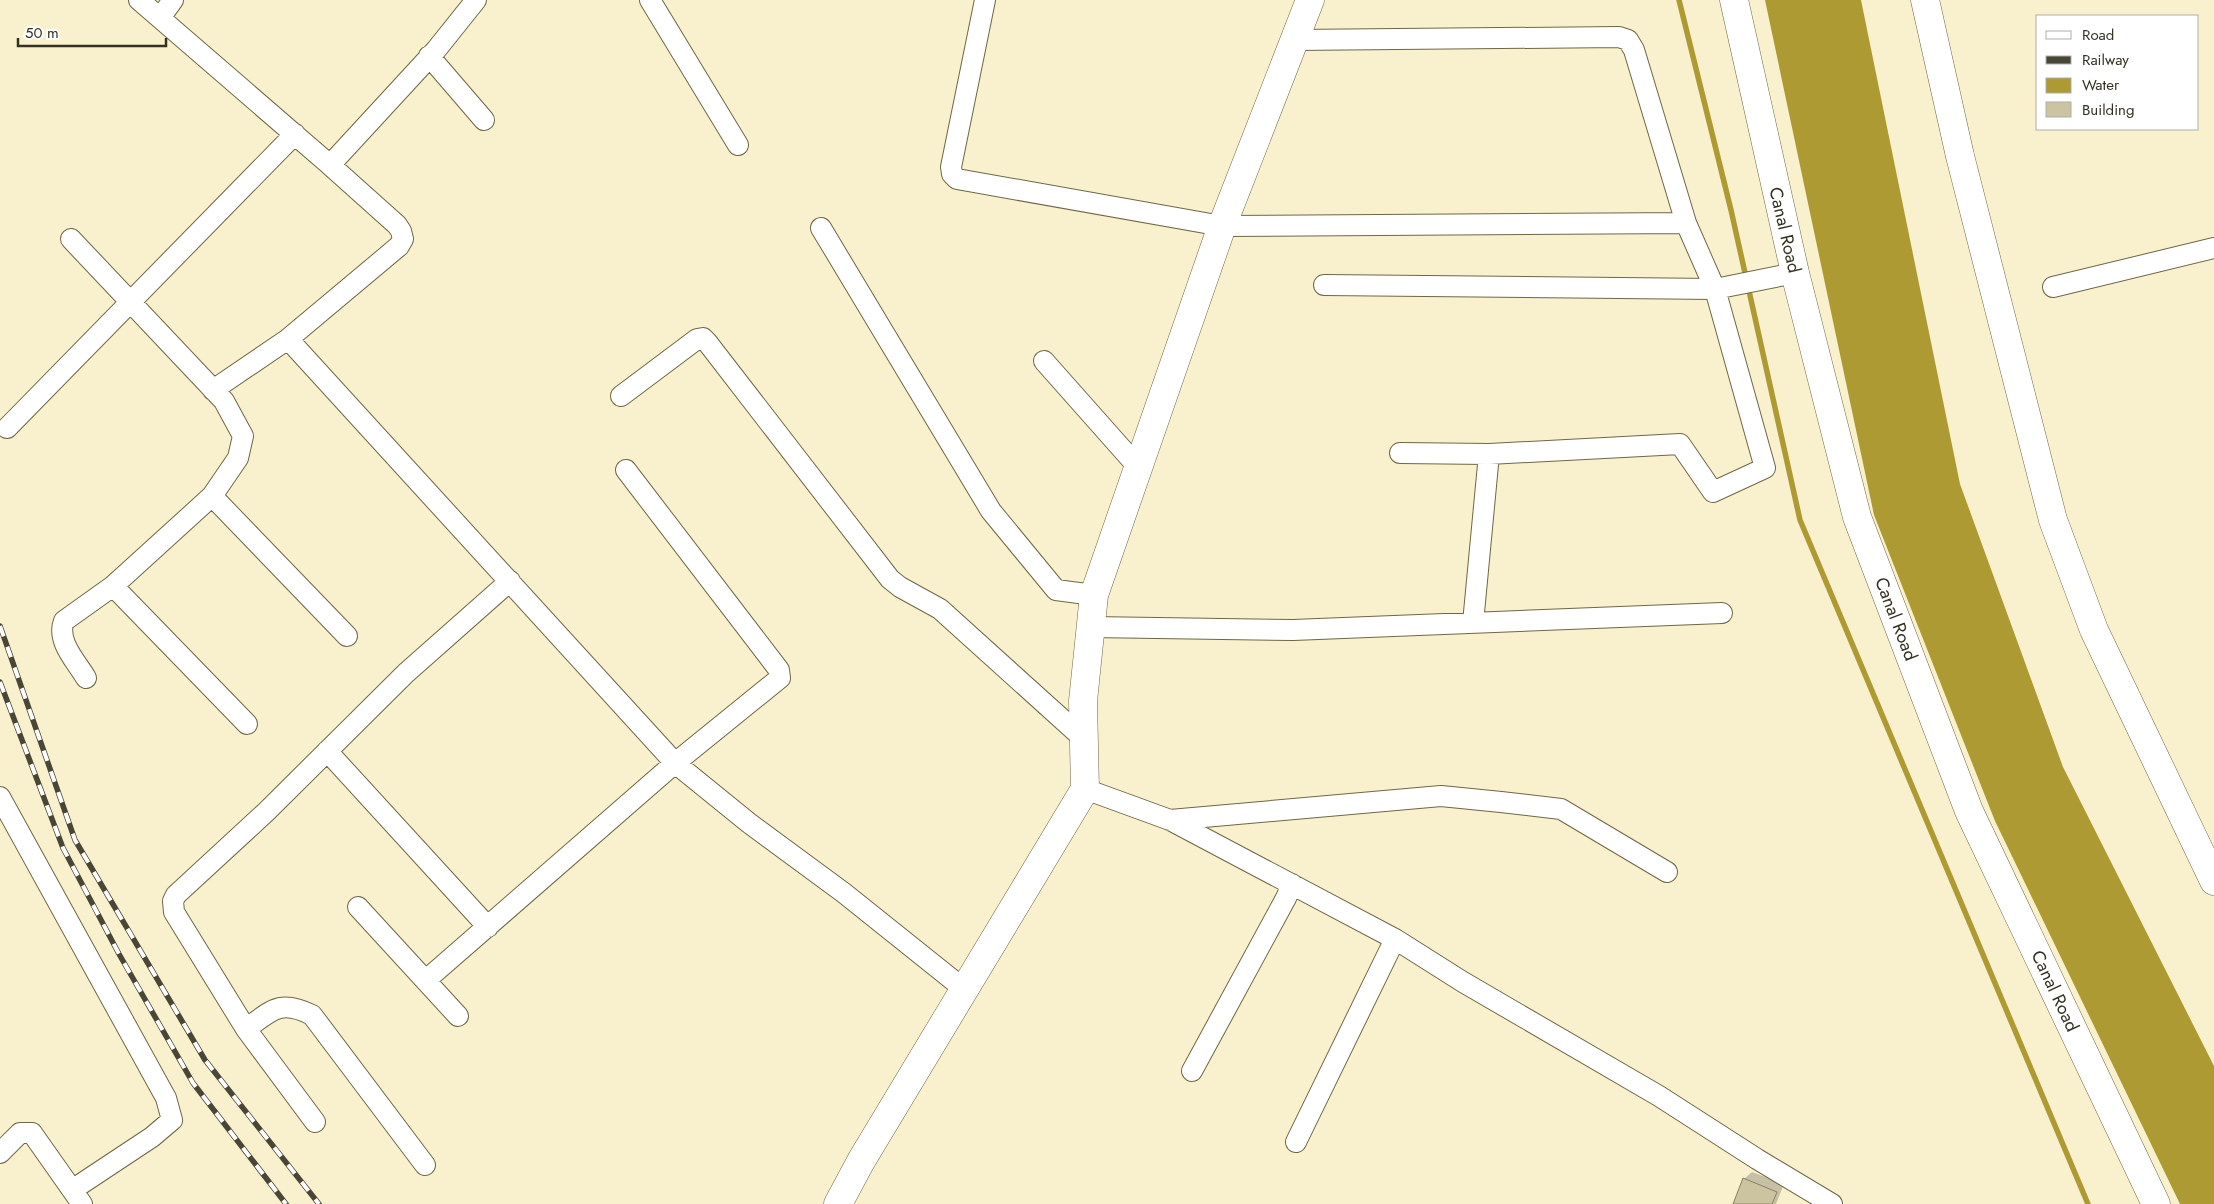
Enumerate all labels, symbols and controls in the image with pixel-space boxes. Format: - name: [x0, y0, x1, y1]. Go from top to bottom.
- scale bar: [18, 15, 165, 47]
- legend: [2036, 15, 2199, 130]
- text: 50 m: [25, 22, 59, 44]
- text: Road: [2082, 24, 2114, 46]
- text: Railway: [2082, 49, 2129, 71]
- text: Water: [2082, 74, 2120, 96]
- text: Building: [2082, 99, 2134, 121]
- street label: Canal Road: [1762, 184, 1808, 276]
- street label: Canal Road: [1868, 574, 1924, 664]
- street label: Canal Road: [2025, 946, 2085, 1036]

